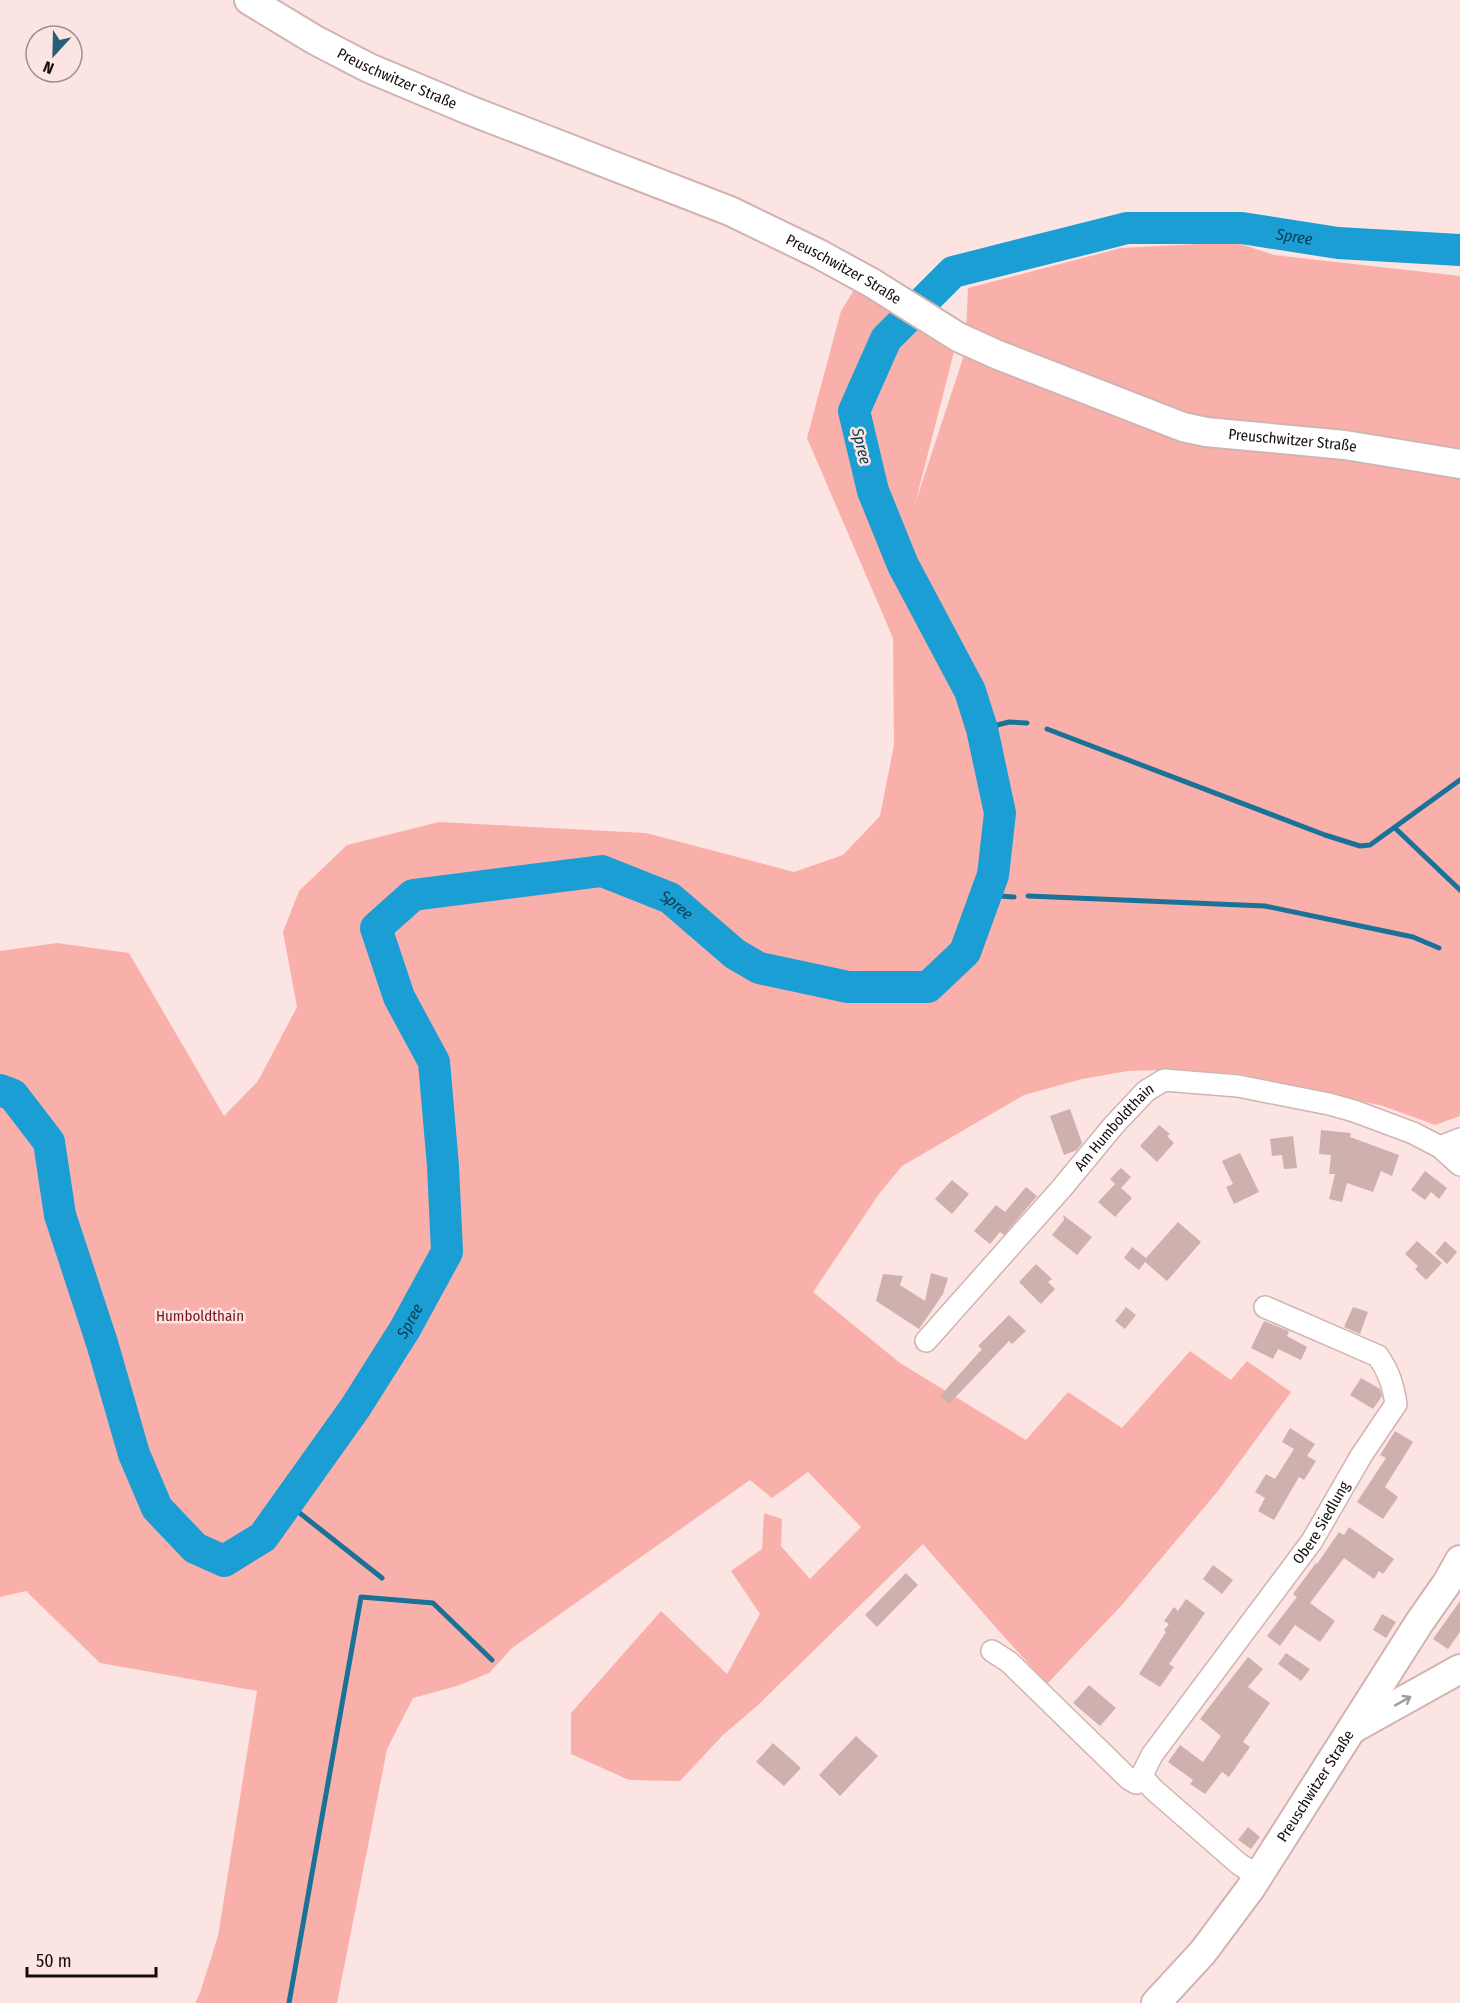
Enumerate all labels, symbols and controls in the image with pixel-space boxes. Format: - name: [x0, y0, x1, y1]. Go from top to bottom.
- north arrow: [24, 24, 84, 84]
- street label: Preuschwitzer Straße: [334, 44, 460, 113]
- text: N: [41, 57, 57, 78]
- water label: Spree: [1274, 224, 1314, 249]
- street label: Preuschwitzer Straße: [783, 230, 905, 308]
- water label: Spree: [848, 425, 875, 466]
- street label: Preuschwitzer Straße: [1228, 425, 1358, 456]
- water label: Spree: [657, 886, 697, 924]
- street label: Am Humboldthain: [1071, 1079, 1157, 1175]
- water label: Spree: [392, 1300, 427, 1343]
- park label: Humboldthain: [156, 1307, 244, 1325]
- street label: Obere Siedlung: [1289, 1478, 1353, 1568]
- one-way arrow: [1394, 1695, 1411, 1707]
- street label: Preuschwitzer Straße: [1273, 1727, 1358, 1845]
- scale bar: [27, 1940, 156, 1978]
- text: 50 m: [36, 1950, 72, 1972]

